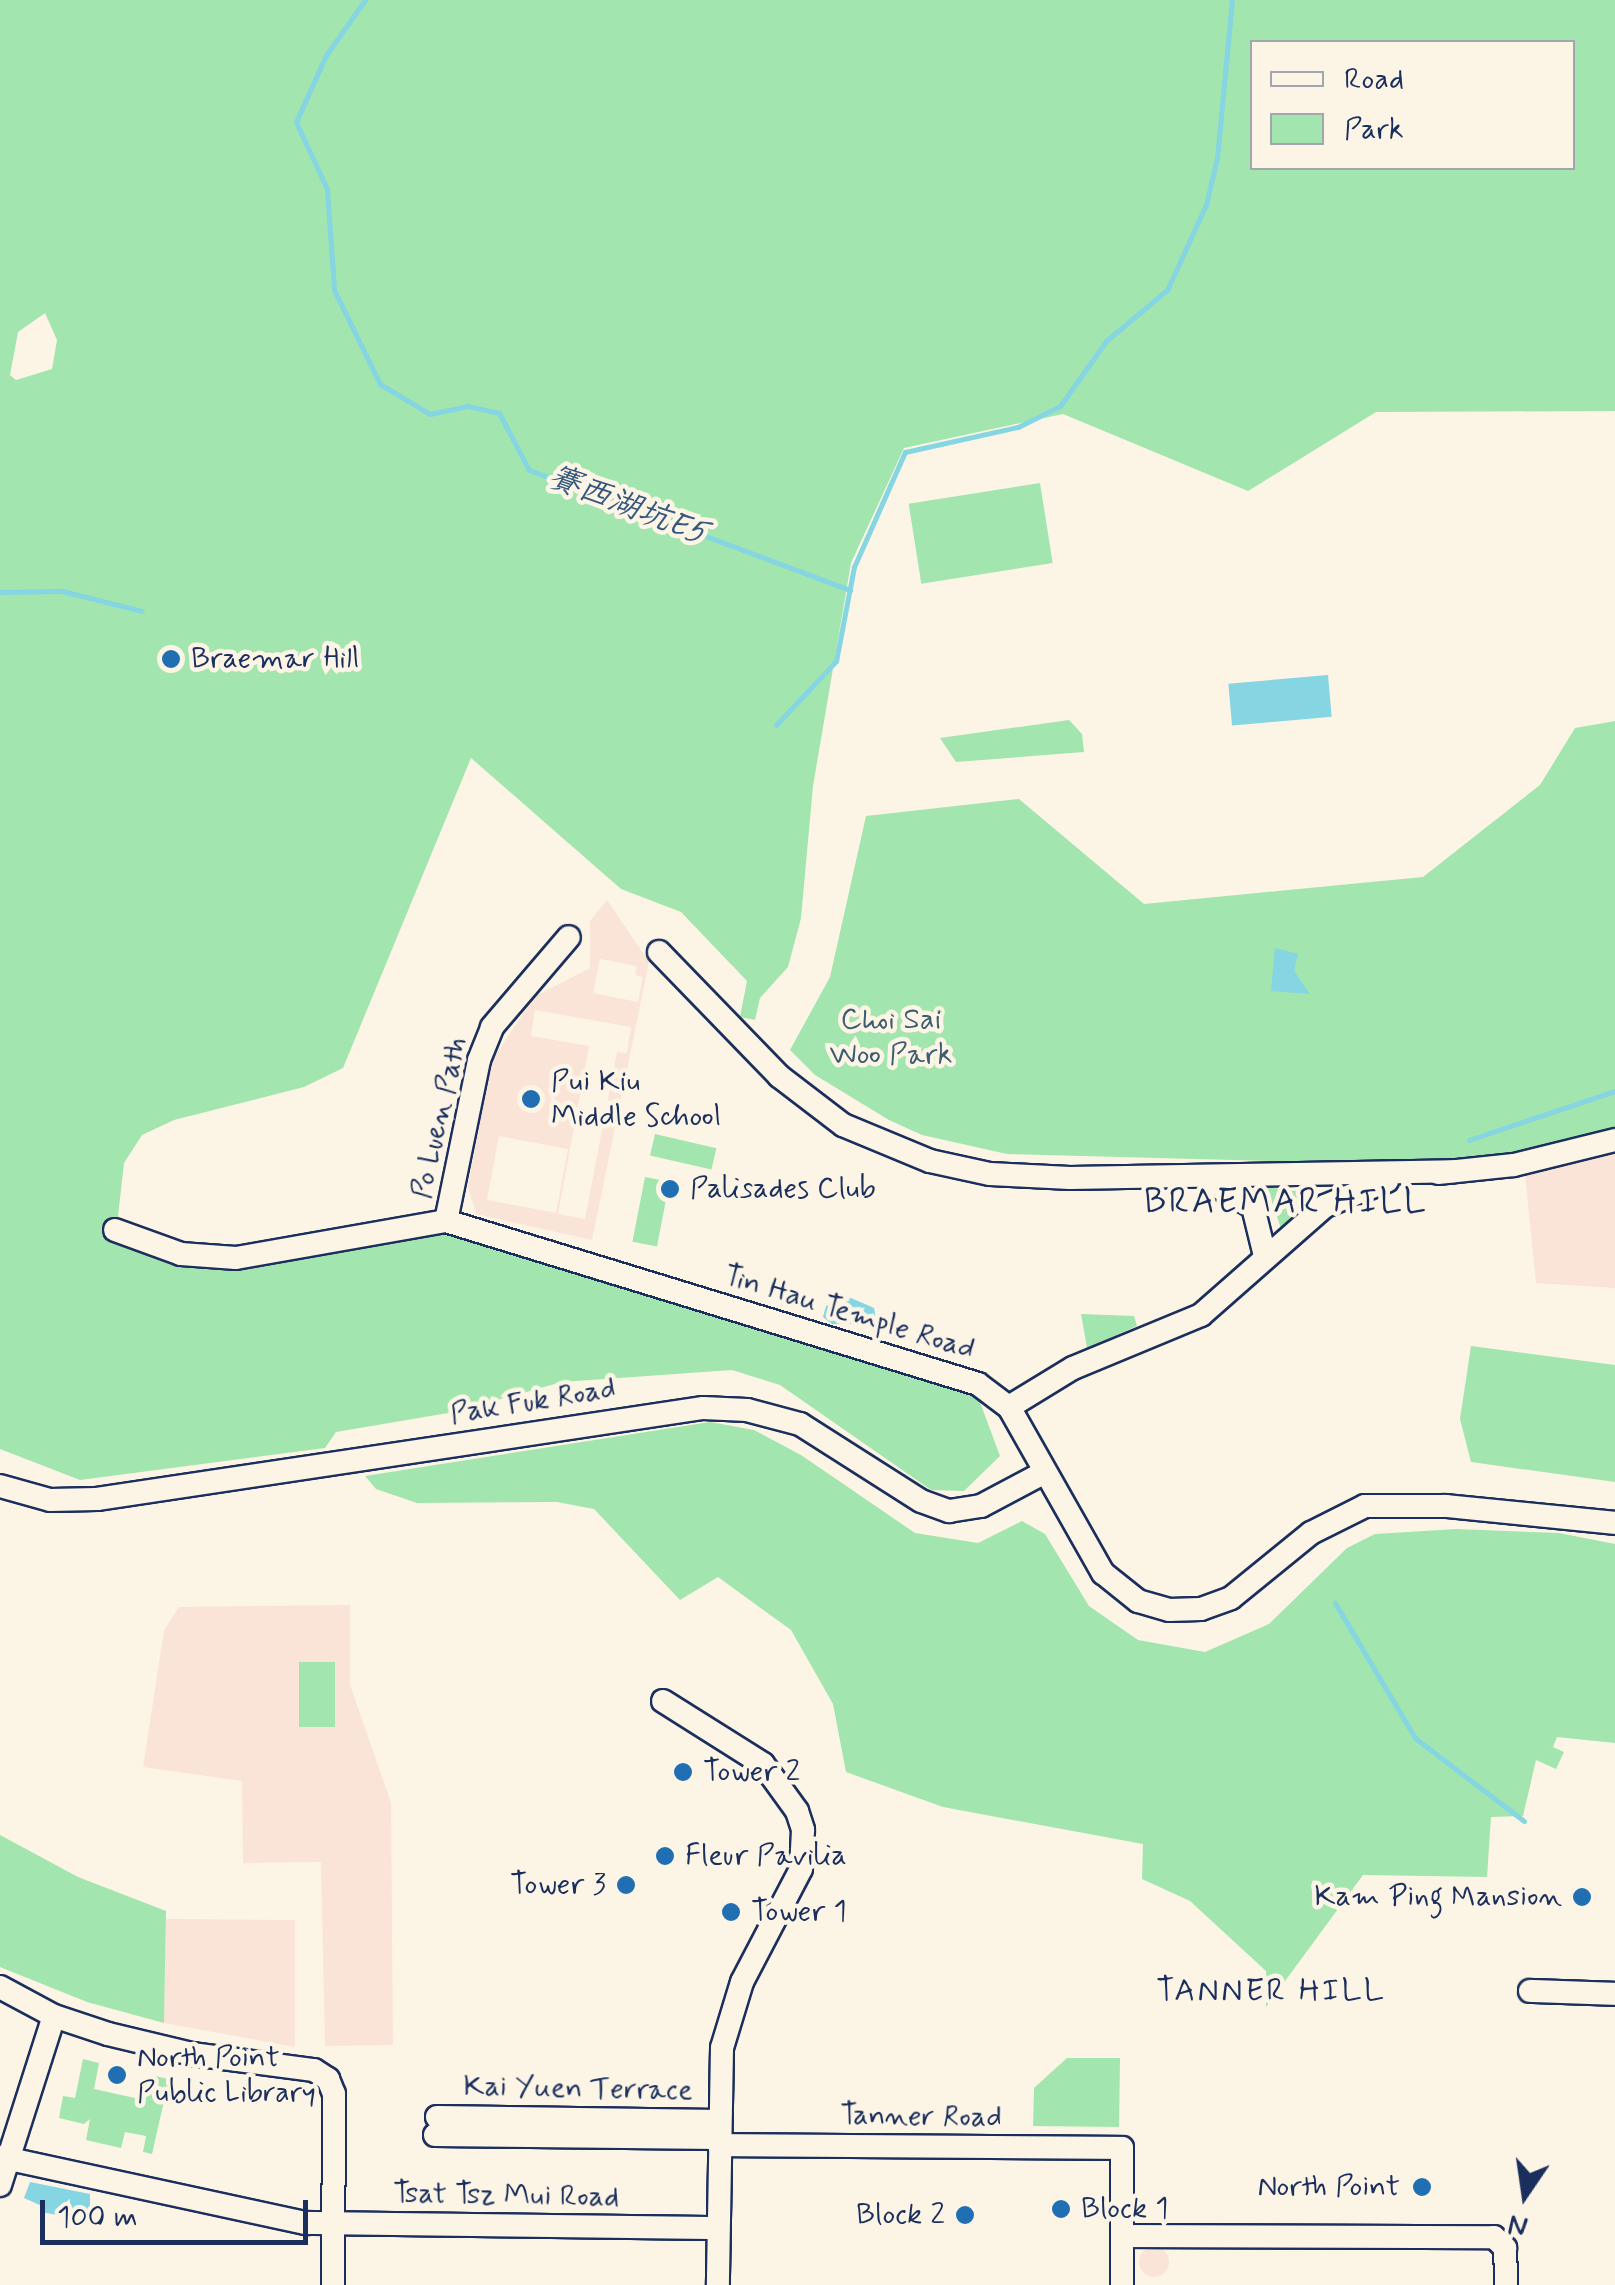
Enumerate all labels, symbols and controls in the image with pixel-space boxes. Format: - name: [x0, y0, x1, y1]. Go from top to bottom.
- legend: [1250, 40, 1575, 170]
- text: Road: [1344, 60, 1404, 99]
- text: Park: [1344, 110, 1404, 149]
- water label: 賽西湖坑E5: [543, 458, 711, 554]
- place label: Braemar Hill: [191, 641, 362, 677]
- marker: Braemar Hill: [160, 648, 182, 670]
- park label: Choi Sai Woo Park: [831, 1002, 951, 1072]
- street label: Po Luen Path: [404, 1035, 476, 1201]
- place label: Pui Kiu Middle School: [551, 1064, 723, 1134]
- marker: Pui Kiu Middle School: [520, 1088, 542, 1110]
- place label: Palisades Club: [690, 1171, 876, 1207]
- marker: Palisades Club: [659, 1178, 681, 1200]
- district label: BRAEMAR HILL: [1145, 1181, 1427, 1223]
- street label: Tin Hau Temple Road: [721, 1258, 977, 1368]
- street label: Pak Fuk Road: [445, 1371, 621, 1433]
- place label: Tower 2: [703, 1754, 800, 1790]
- marker: Tower 2: [672, 1761, 694, 1783]
- place label: Fleur Pavilia: [685, 1838, 843, 1874]
- marker: Fleur Pavilia: [654, 1845, 676, 1867]
- place label: Tower 3: [510, 1867, 606, 1903]
- marker: Tower 3: [615, 1874, 637, 1896]
- place label: Kam Ping Mansion: [1321, 1879, 1562, 1915]
- marker: Kam Ping Mansion: [1571, 1886, 1593, 1908]
- place label: Tower 1: [751, 1894, 847, 1930]
- marker: Tower 1: [720, 1901, 742, 1923]
- district label: TANNER HILL: [1156, 1972, 1386, 2010]
- place label: North Point Public Library: [137, 2040, 323, 2110]
- marker: North Point Public Library: [106, 2064, 128, 2086]
- street label: Kai Yuen Terrace: [470, 2069, 686, 2109]
- street label: Tanner Road: [840, 2098, 1002, 2136]
- north arrow: [1475, 2145, 1575, 2245]
- place label: North Point: [1257, 2169, 1400, 2205]
- marker: North Point: [1409, 2174, 1435, 2200]
- street label: Tsat Tsz Mui Road: [392, 2176, 620, 2216]
- scale bar: [45, 2180, 312, 2242]
- place label: Block 1: [1081, 2191, 1169, 2227]
- place label: Block 2: [856, 2197, 945, 2233]
- text: 100 m: [57, 2198, 138, 2237]
- marker: Block 1: [1050, 2198, 1072, 2220]
- marker: Block 2: [954, 2204, 976, 2226]
- text: N: [1505, 2205, 1531, 2245]

